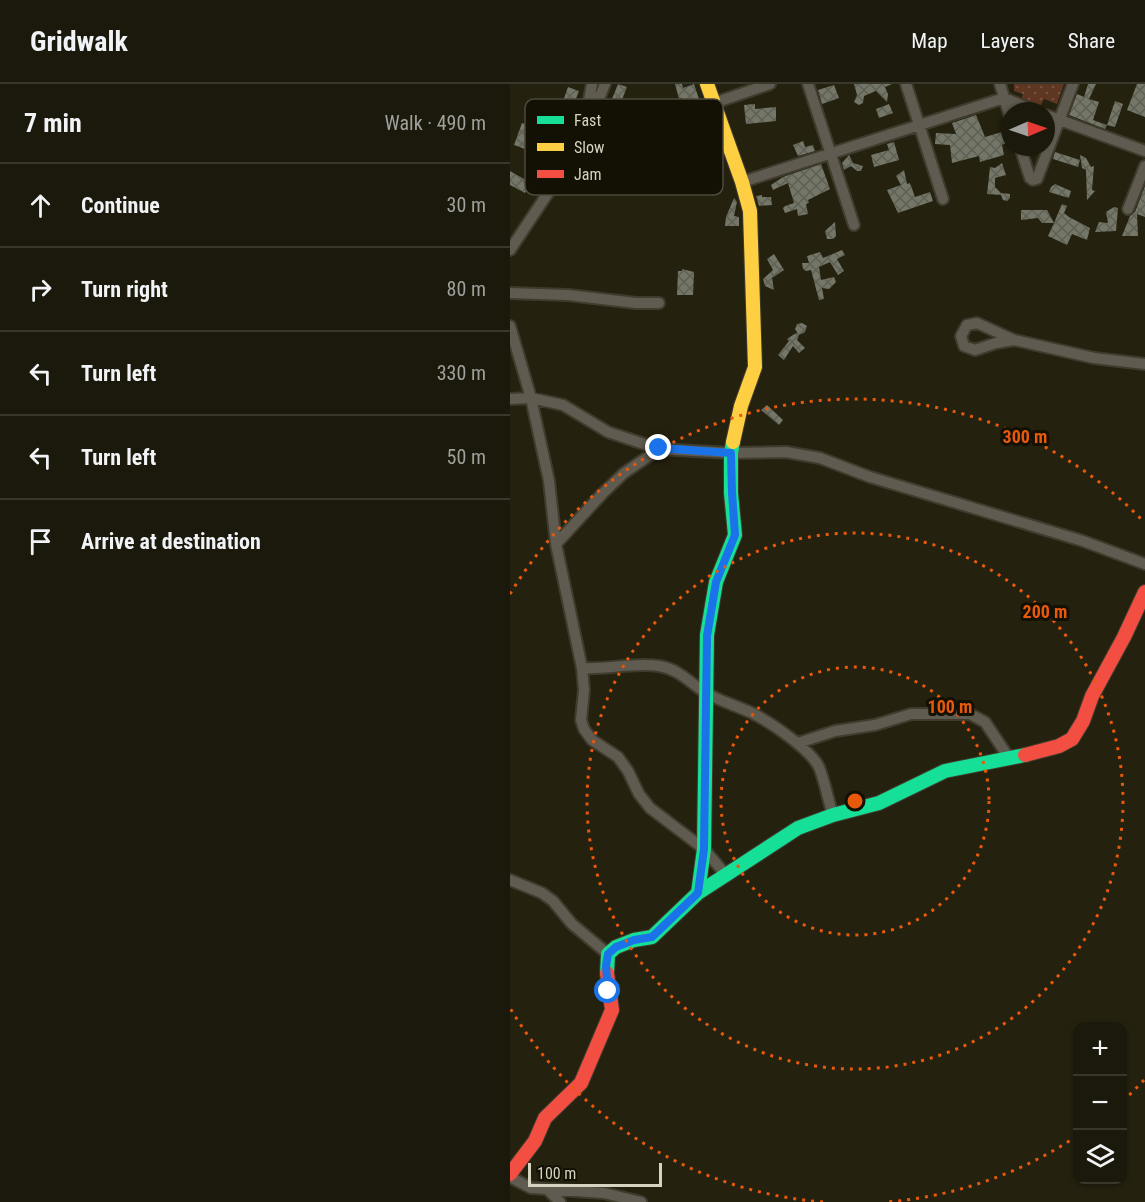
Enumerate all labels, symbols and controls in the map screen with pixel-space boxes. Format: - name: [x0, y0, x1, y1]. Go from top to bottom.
- text: Gridwalk: [30, 25, 128, 58]
- text: Map: [911, 29, 948, 53]
- text: Layers: [981, 29, 1035, 53]
- text: Share: [1068, 29, 1115, 53]
- legend: [525, 99, 723, 195]
- north arrow: [1001, 102, 1055, 156]
- text: 7 min: [24, 108, 82, 138]
- text: Walk · 490 m: [385, 111, 486, 135]
- text: Fast: [574, 111, 601, 130]
- text: Slow: [574, 138, 604, 157]
- text: Jam: [574, 165, 601, 184]
- icon: ahead: [24, 189, 57, 222]
- text: Continue: [81, 193, 160, 218]
- text: 30 m: [447, 193, 486, 217]
- icon: right: [24, 273, 57, 306]
- text: Turn right: [81, 277, 168, 302]
- text: 80 m: [447, 277, 486, 301]
- icon: left: [24, 357, 57, 390]
- text: Turn left: [81, 361, 156, 386]
- text: 330 m: [437, 361, 486, 385]
- text: 300 m: [1003, 426, 1047, 447]
- route end: [645, 434, 671, 460]
- icon: left: [24, 441, 57, 474]
- text: Turn left: [81, 445, 156, 470]
- text: 50 m: [447, 445, 486, 469]
- icon: arrive: [24, 525, 57, 558]
- text: Arrive at destination: [81, 529, 261, 554]
- text: 200 m: [1023, 601, 1067, 622]
- text: 100 m: [928, 696, 972, 717]
- centre of rings: [845, 791, 865, 811]
- route start: [594, 977, 620, 1003]
- map controls: [1073, 1022, 1127, 1184]
- button: +: [1073, 1022, 1127, 1076]
- button: −: [1073, 1076, 1127, 1130]
- button: layers: [1073, 1130, 1127, 1184]
- scale bar: [528, 1160, 662, 1188]
- text: 100 m: [537, 1164, 576, 1183]

